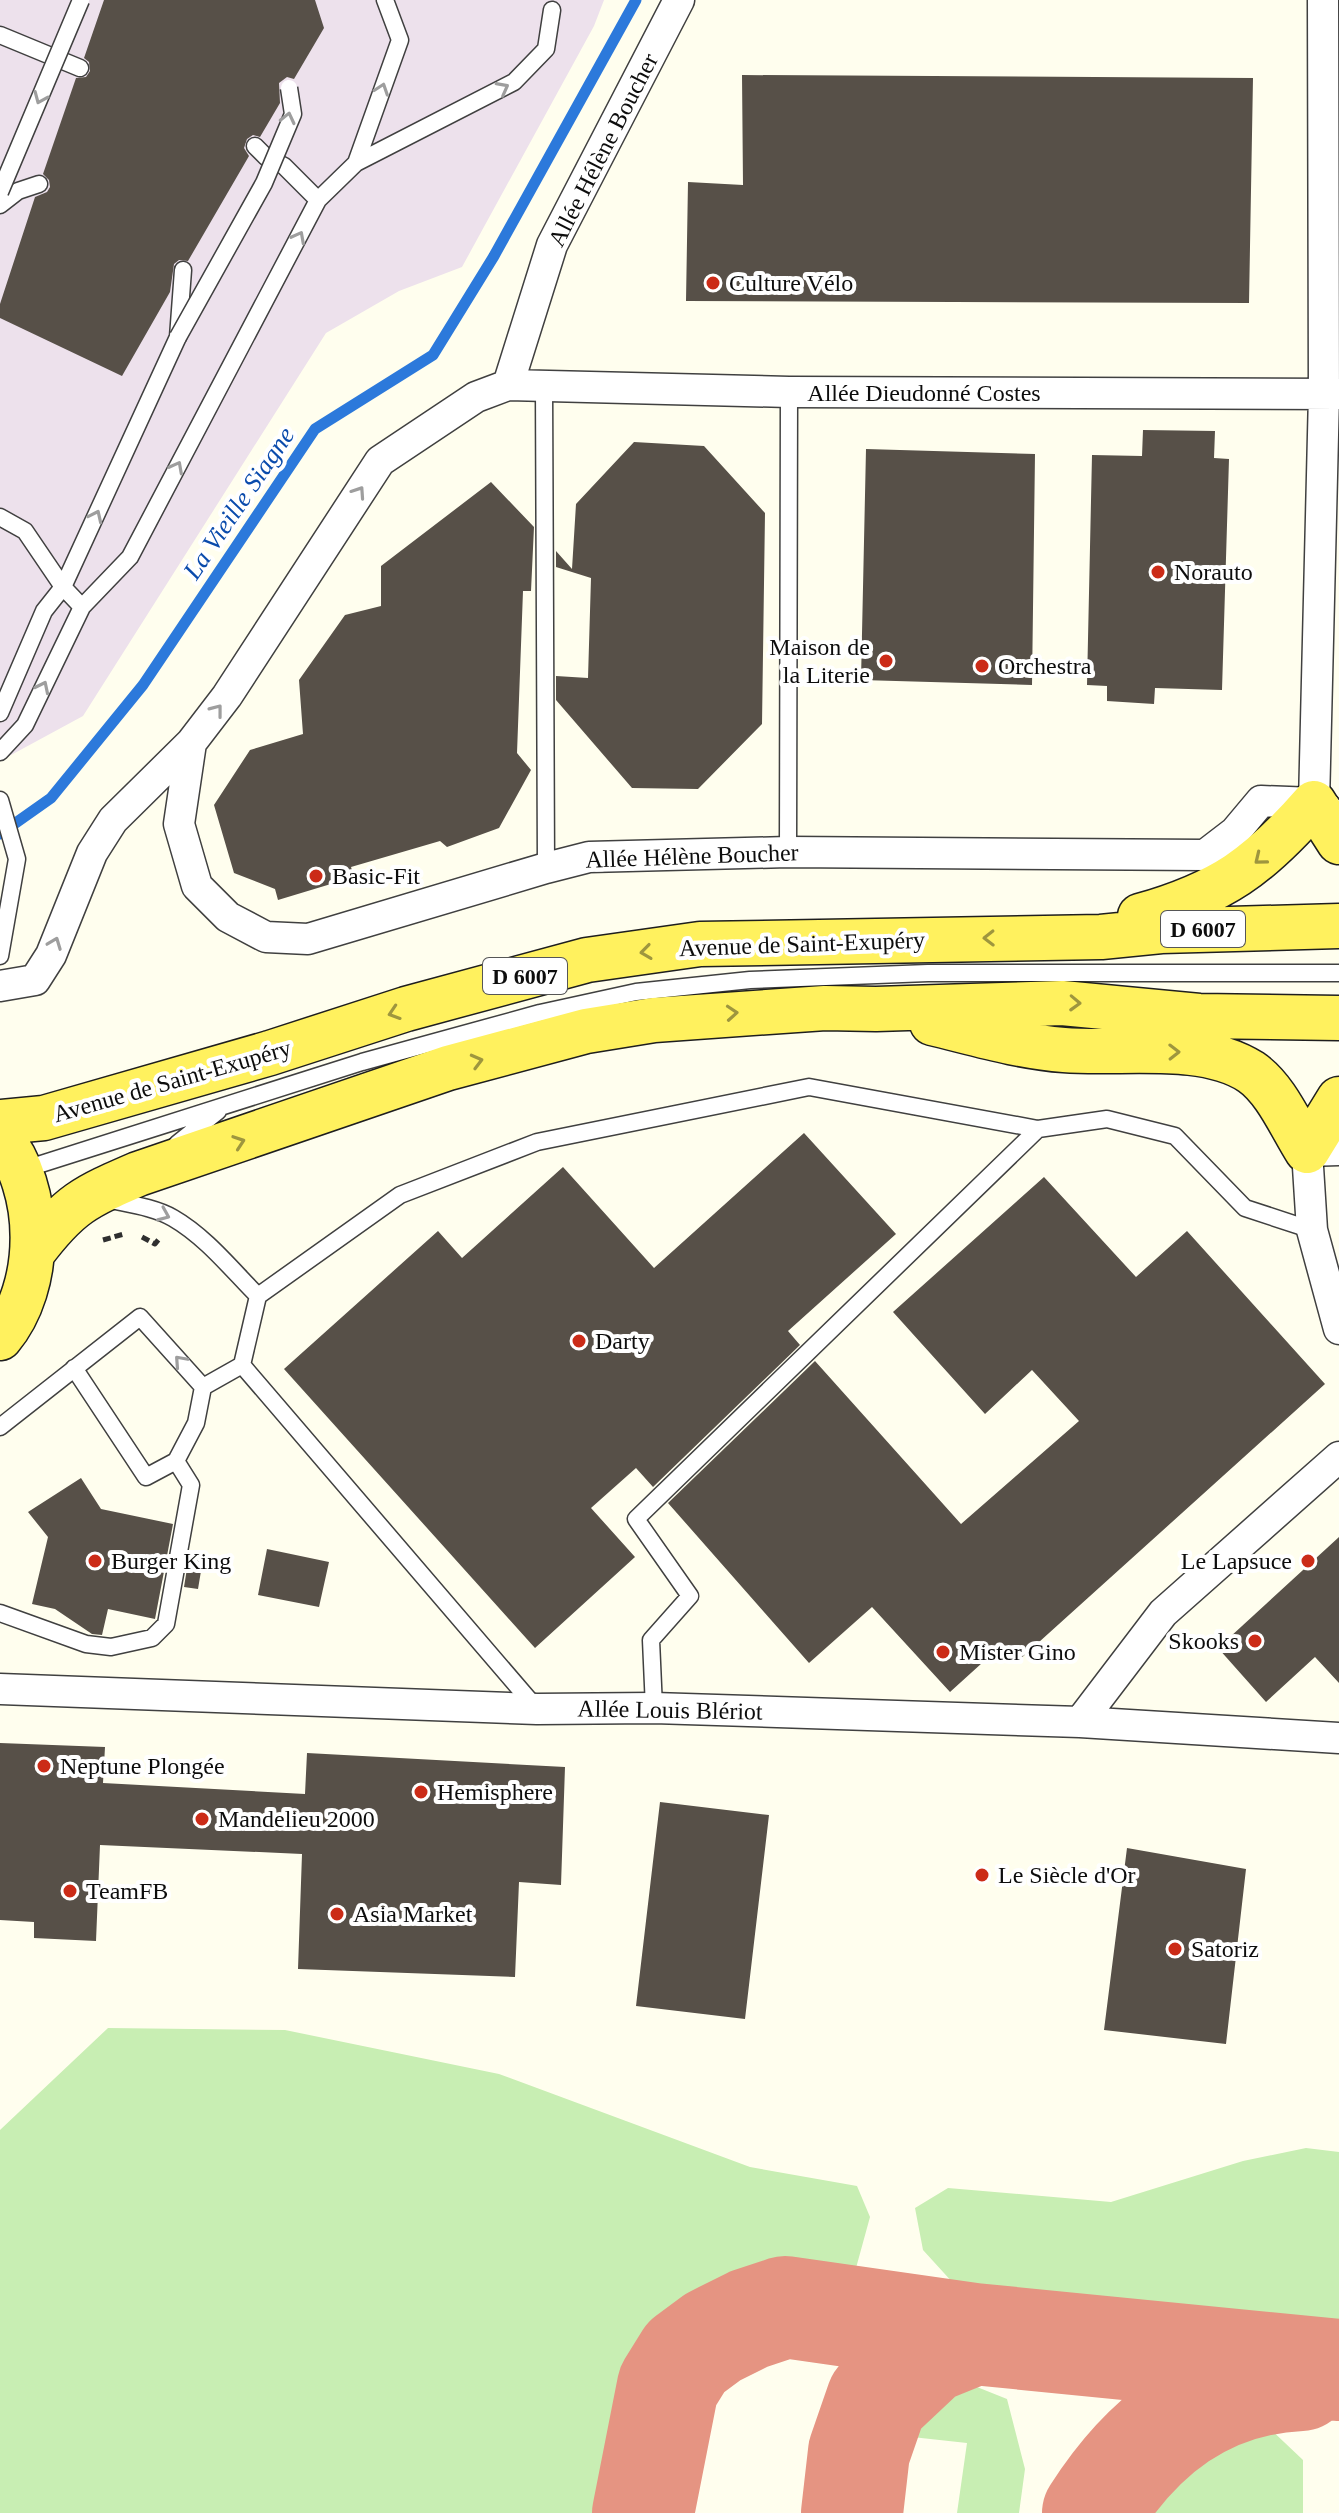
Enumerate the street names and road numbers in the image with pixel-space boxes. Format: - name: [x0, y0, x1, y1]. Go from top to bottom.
- street label: Allée Hélène Boucher: [543, 49, 663, 251]
- street label: Allée Dieudonné Costes: [807, 380, 1041, 406]
- street label: Allée Hélène Boucher: [585, 839, 799, 873]
- road number: D 6007: [1161, 911, 1245, 947]
- street label: Avenue de Saint-Exupéry: [679, 927, 925, 961]
- road number: D 6007: [483, 958, 567, 994]
- street label: Avenue de Saint-Exupéry: [50, 1035, 294, 1127]
- street label: Allée Louis Blériot: [577, 1695, 763, 1725]

